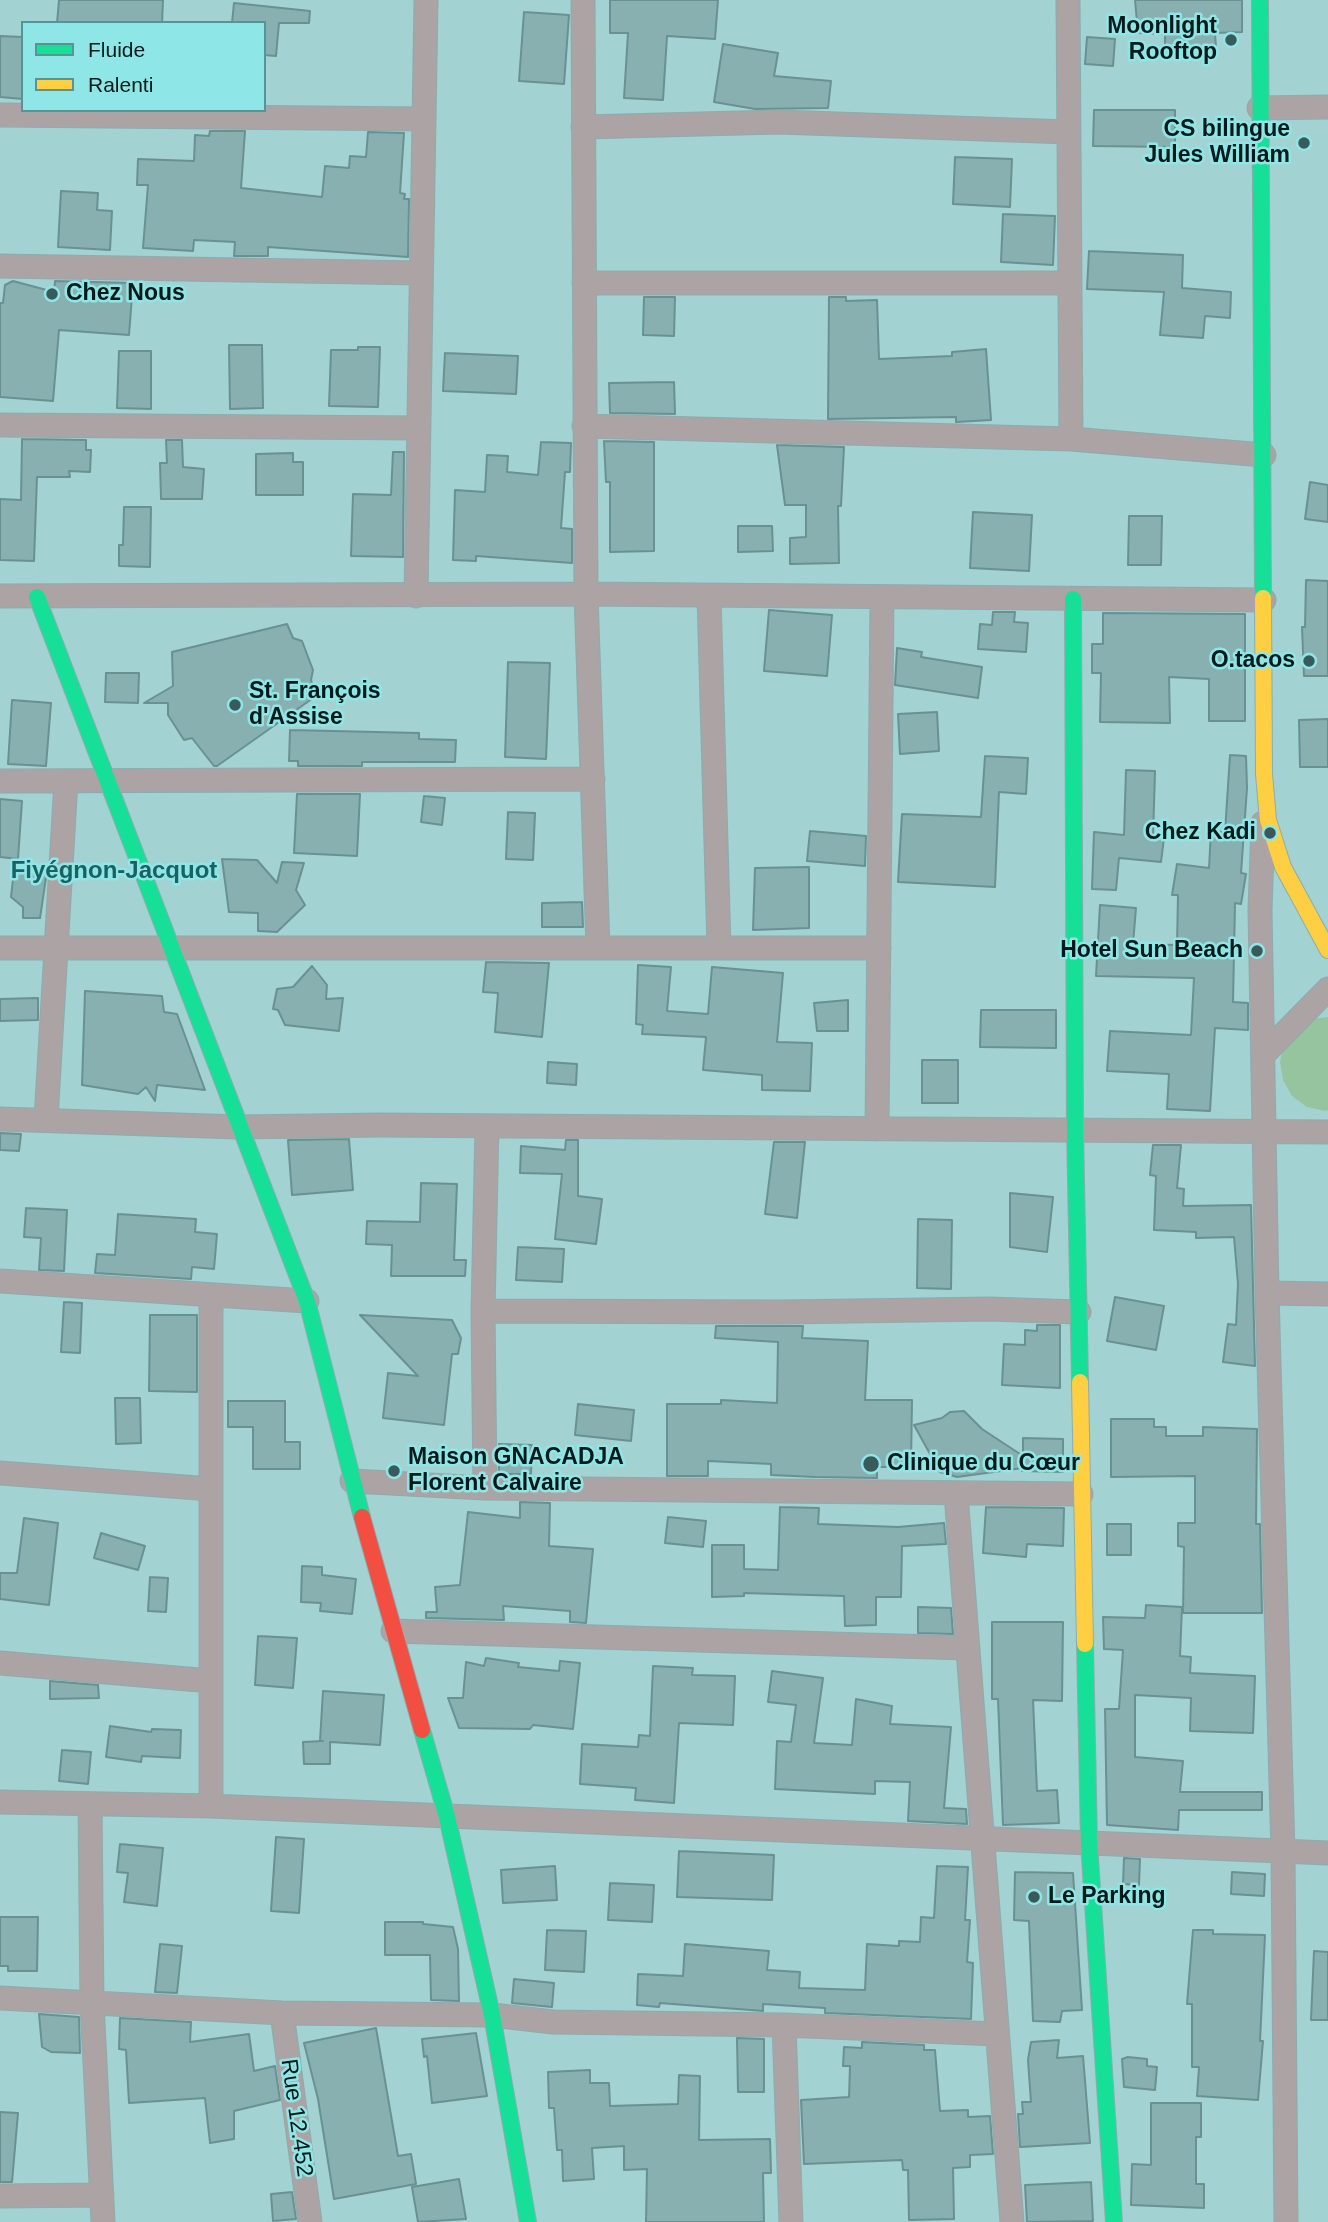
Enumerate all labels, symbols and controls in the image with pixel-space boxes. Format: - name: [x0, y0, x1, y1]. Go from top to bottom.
- place label: Moonlight Rooftop: [1107, 13, 1217, 67]
- legend: [21, 21, 266, 112]
- marker: Moonlight Rooftop: [1223, 32, 1239, 48]
- text: Fluide: [88, 38, 145, 61]
- text: Ralenti: [88, 73, 153, 96]
- place label: CS bilingue Jules William: [1144, 116, 1290, 170]
- marker: CS bilingue Jules William: [1296, 135, 1312, 151]
- place label: Chez Nous: [66, 280, 185, 308]
- marker: Chez Nous: [44, 286, 60, 302]
- place label: O.tacos: [1211, 647, 1295, 675]
- marker: O.tacos: [1301, 653, 1317, 669]
- place label: St. François d'Assise: [249, 678, 381, 732]
- marker: St. François d'Assise: [227, 697, 243, 713]
- place label: Chez Kadi: [1145, 819, 1256, 847]
- marker: Chez Kadi: [1262, 825, 1278, 841]
- district label: Fiyégnon-Jacquot: [11, 857, 217, 885]
- place label: Hotel Sun Beach: [1060, 937, 1243, 965]
- marker: Hotel Sun Beach: [1249, 943, 1265, 959]
- place label: Maison GNACADJA Florent Calvaire: [408, 1444, 624, 1498]
- place label: Clinique du Cœur: [887, 1450, 1080, 1478]
- marker: Clinique du Cœur: [861, 1454, 881, 1474]
- marker: Maison GNACADJA Florent Calvaire: [386, 1463, 402, 1479]
- place label: Le Parking: [1048, 1883, 1166, 1911]
- marker: Le Parking: [1026, 1889, 1042, 1905]
- street label: Rue 12.452: [274, 2057, 318, 2179]

